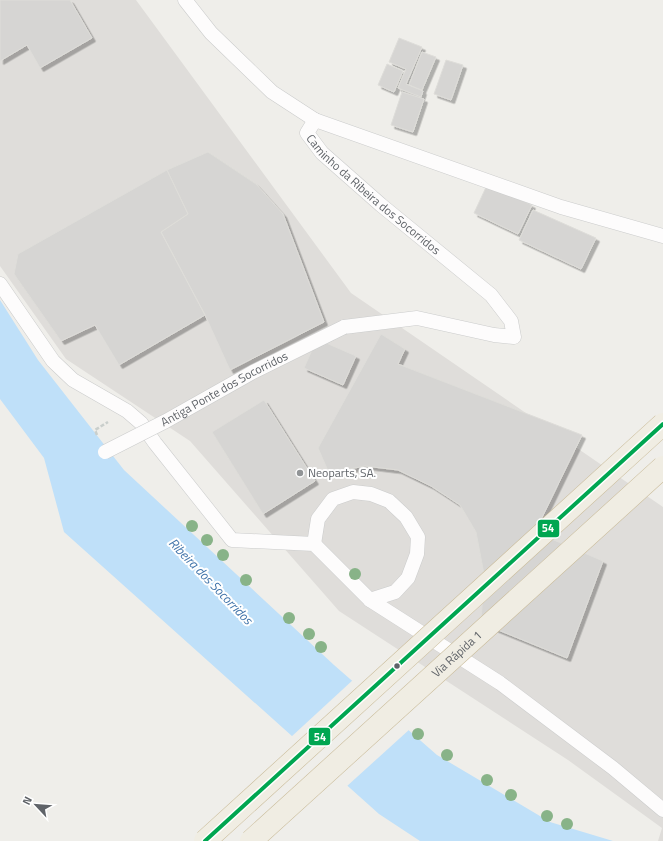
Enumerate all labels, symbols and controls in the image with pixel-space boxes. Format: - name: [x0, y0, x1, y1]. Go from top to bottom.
- street label: Caminho da Ribeira dos Socorridos: [302, 130, 445, 259]
- street label: Antiga Ponte dos Socorridos: [157, 346, 291, 431]
- place label: Neoparts, SA.: [308, 463, 376, 482]
- marker: Neoparts, SA.: [295, 468, 305, 478]
- line badge: 54: [537, 519, 560, 538]
- text: 54: [542, 520, 554, 536]
- water label: Ribeira dos Socorridos: [164, 533, 259, 630]
- street label: Via Rápida 1: [427, 626, 486, 682]
- unlabelled marker: [392, 661, 402, 671]
- line badge: 54: [308, 727, 331, 746]
- text: 54: [314, 729, 326, 745]
- north arrow: [16, 785, 56, 825]
- text: N: [18, 794, 36, 808]

